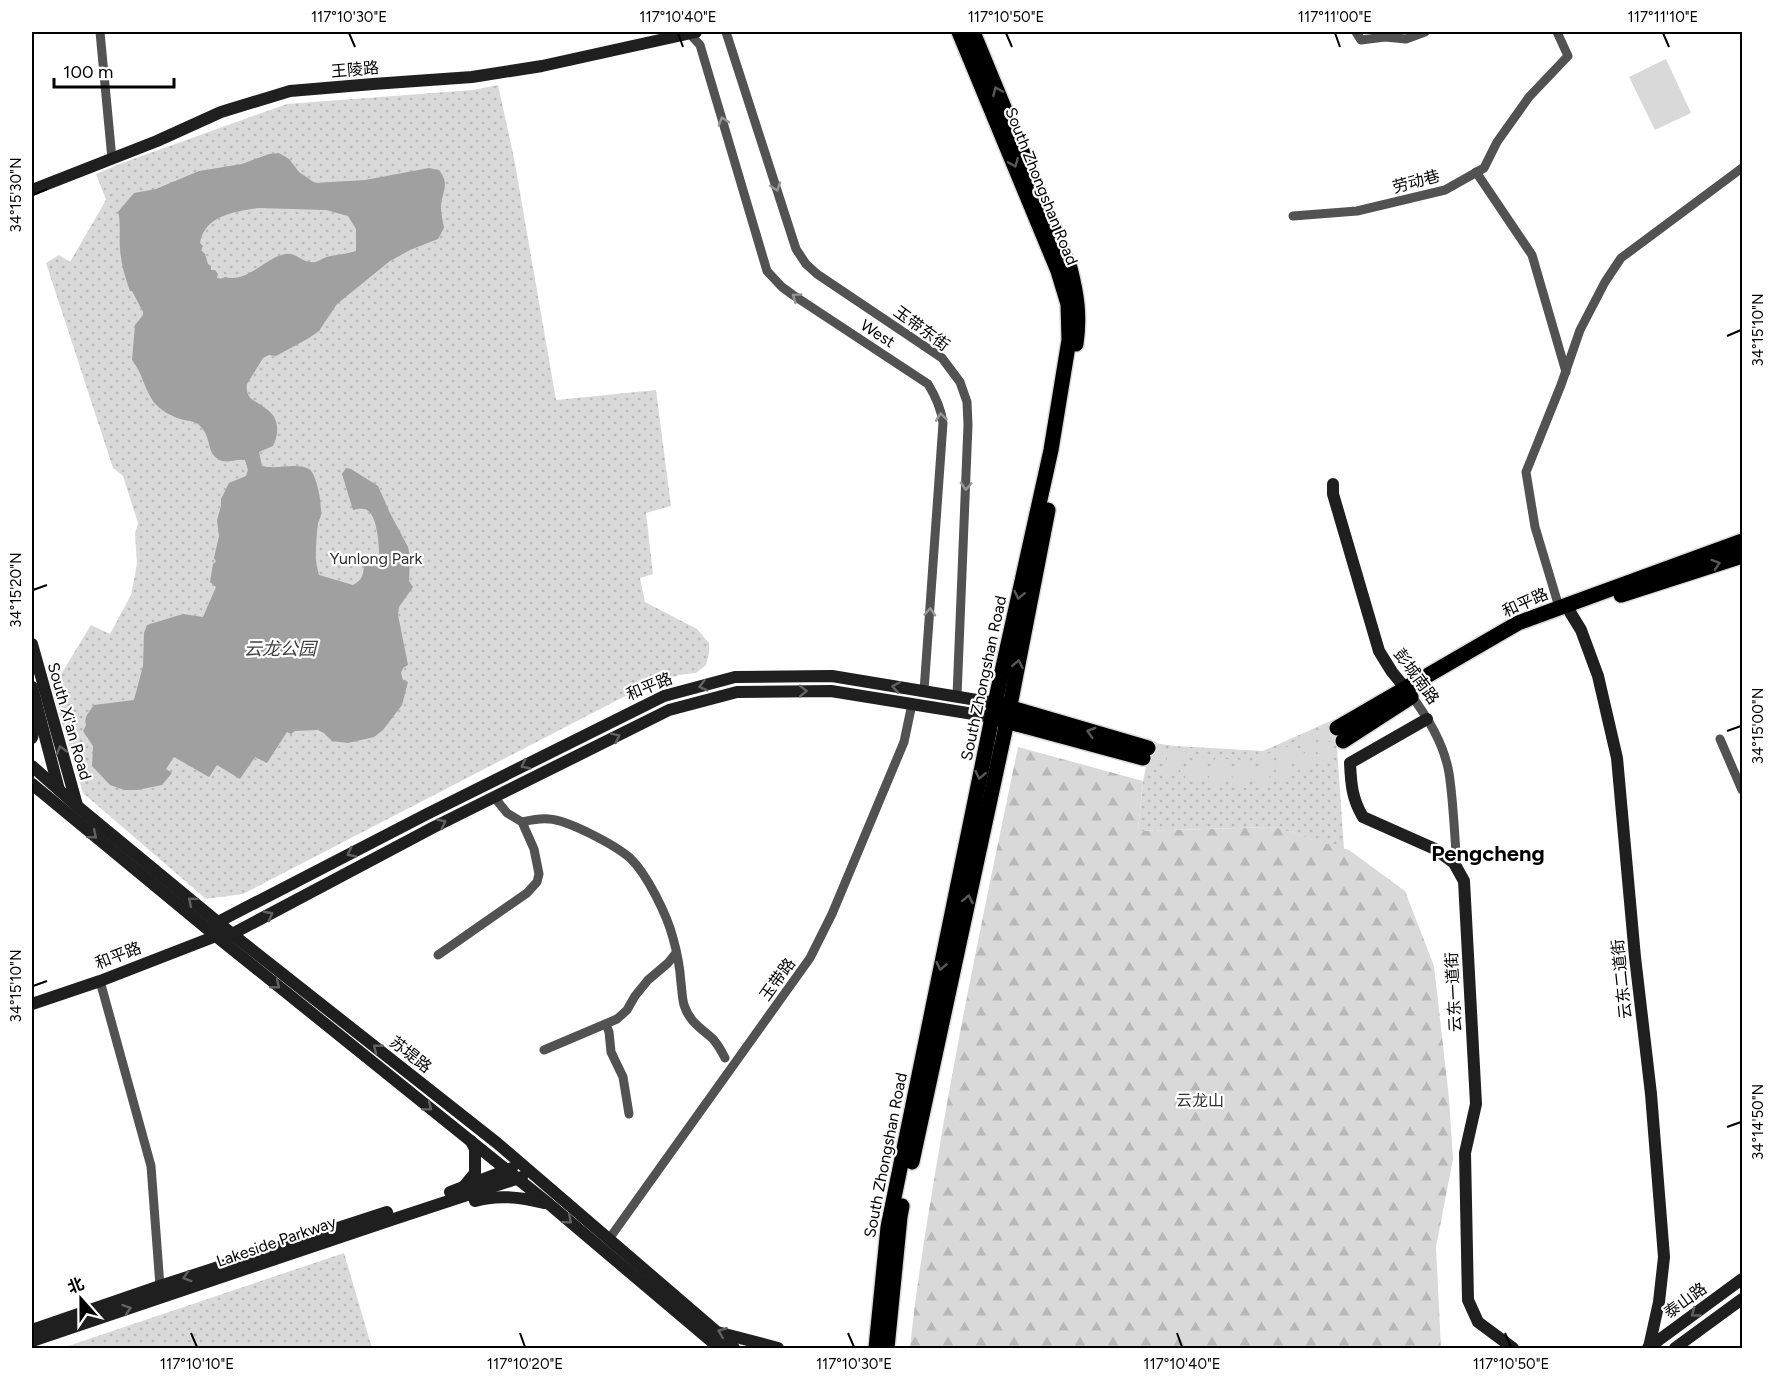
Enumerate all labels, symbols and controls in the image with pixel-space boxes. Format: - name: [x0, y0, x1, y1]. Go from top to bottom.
- text: 117°10'30"E: [311, 8, 387, 26]
- text: 117°10'40"E: [639, 8, 717, 26]
- text: 117°10'50"E: [968, 8, 1044, 26]
- text: 117°11'00"E: [1298, 8, 1372, 26]
- text: 117°11'10"E: [1628, 8, 1698, 26]
- scale bar: [54, 51, 174, 89]
- street label: 王陵路: [330, 58, 380, 81]
- text: 100 m: [63, 61, 113, 83]
- one-way arrow: [992, 86, 1004, 97]
- street label: South Zhongshan Road: [1001, 105, 1082, 268]
- one-way arrow: [718, 116, 730, 127]
- text: 34°15'30"N: [7, 157, 25, 233]
- one-way arrow: [1007, 157, 1019, 168]
- street label: 劳动巷: [1390, 166, 1442, 197]
- one-way arrow: [769, 181, 782, 192]
- one-way arrow: [792, 293, 803, 304]
- text: 34°15'10"N: [1749, 293, 1767, 367]
- street label: 玉带东街: [890, 302, 953, 355]
- street label: West: [857, 315, 898, 351]
- one-way arrow: [936, 413, 948, 422]
- one-way arrow: [959, 482, 972, 491]
- park label: Yunlong Park: [330, 549, 423, 568]
- text: 34°15'20"N: [7, 552, 25, 628]
- one-way arrow: [1710, 559, 1721, 572]
- street label: 和平路: [1499, 584, 1551, 621]
- one-way arrow: [1013, 590, 1026, 600]
- street label: South Zhongshan Road: [957, 594, 1010, 762]
- one-way arrow: [923, 607, 936, 616]
- water label: 云龙公园: [244, 638, 319, 660]
- street label: 彭城南路: [1390, 645, 1443, 708]
- one-way arrow: [1011, 659, 1024, 669]
- street label: South Xi'an Road: [44, 660, 95, 782]
- street label: 和平路: [623, 669, 675, 704]
- one-way arrow: [698, 678, 708, 691]
- one-way arrow: [891, 681, 901, 693]
- one-way arrow: [798, 685, 807, 698]
- text: 34°15'00"N: [1749, 688, 1767, 764]
- one-way arrow: [1086, 726, 1096, 739]
- one-way arrow: [610, 732, 621, 744]
- one-way arrow: [56, 745, 68, 756]
- one-way arrow: [521, 758, 532, 769]
- one-way arrow: [974, 769, 987, 779]
- one-way arrow: [435, 819, 446, 831]
- one-way arrow: [86, 827, 97, 838]
- district label: Pengcheng: [1431, 840, 1545, 867]
- one-way arrow: [347, 846, 358, 857]
- one-way arrow: [961, 894, 974, 904]
- one-way arrow: [188, 897, 199, 908]
- one-way arrow: [263, 911, 274, 922]
- street label: 和平路: [92, 938, 144, 973]
- street label: 云东二道街: [1608, 938, 1635, 1020]
- text: 34°15'10"N: [7, 949, 25, 1023]
- street label: 云东一道街: [1442, 952, 1465, 1032]
- street label: 玉带路: [756, 954, 799, 1004]
- one-way arrow: [935, 960, 948, 970]
- one-way arrow: [269, 977, 280, 988]
- street label: 苏堤路: [386, 1032, 435, 1077]
- one-way arrow: [373, 1045, 384, 1056]
- street label: South Zhongshan Road: [860, 1071, 911, 1239]
- text: 34°14'50"N: [1749, 1084, 1767, 1160]
- park label: 云龙山: [1176, 1091, 1224, 1110]
- one-way arrow: [421, 1099, 432, 1110]
- street label: Lakeside Parkway: [214, 1212, 339, 1271]
- one-way arrow: [561, 1213, 572, 1224]
- north arrow: [51, 1269, 111, 1329]
- one-way arrow: [182, 1270, 193, 1282]
- text: 北: [65, 1274, 87, 1297]
- street label: 泰山路: [1660, 1279, 1710, 1322]
- one-way arrow: [121, 1304, 132, 1317]
- one-way arrow: [1691, 1306, 1702, 1317]
- one-way arrow: [717, 1327, 728, 1339]
- text: 117°10'10"E: [160, 1355, 234, 1373]
- text: 117°10'20"E: [487, 1355, 563, 1373]
- text: 117°10'30"E: [816, 1355, 892, 1373]
- text: 117°10'40"E: [1143, 1355, 1221, 1373]
- text: 117°10'50"E: [1473, 1355, 1549, 1373]

